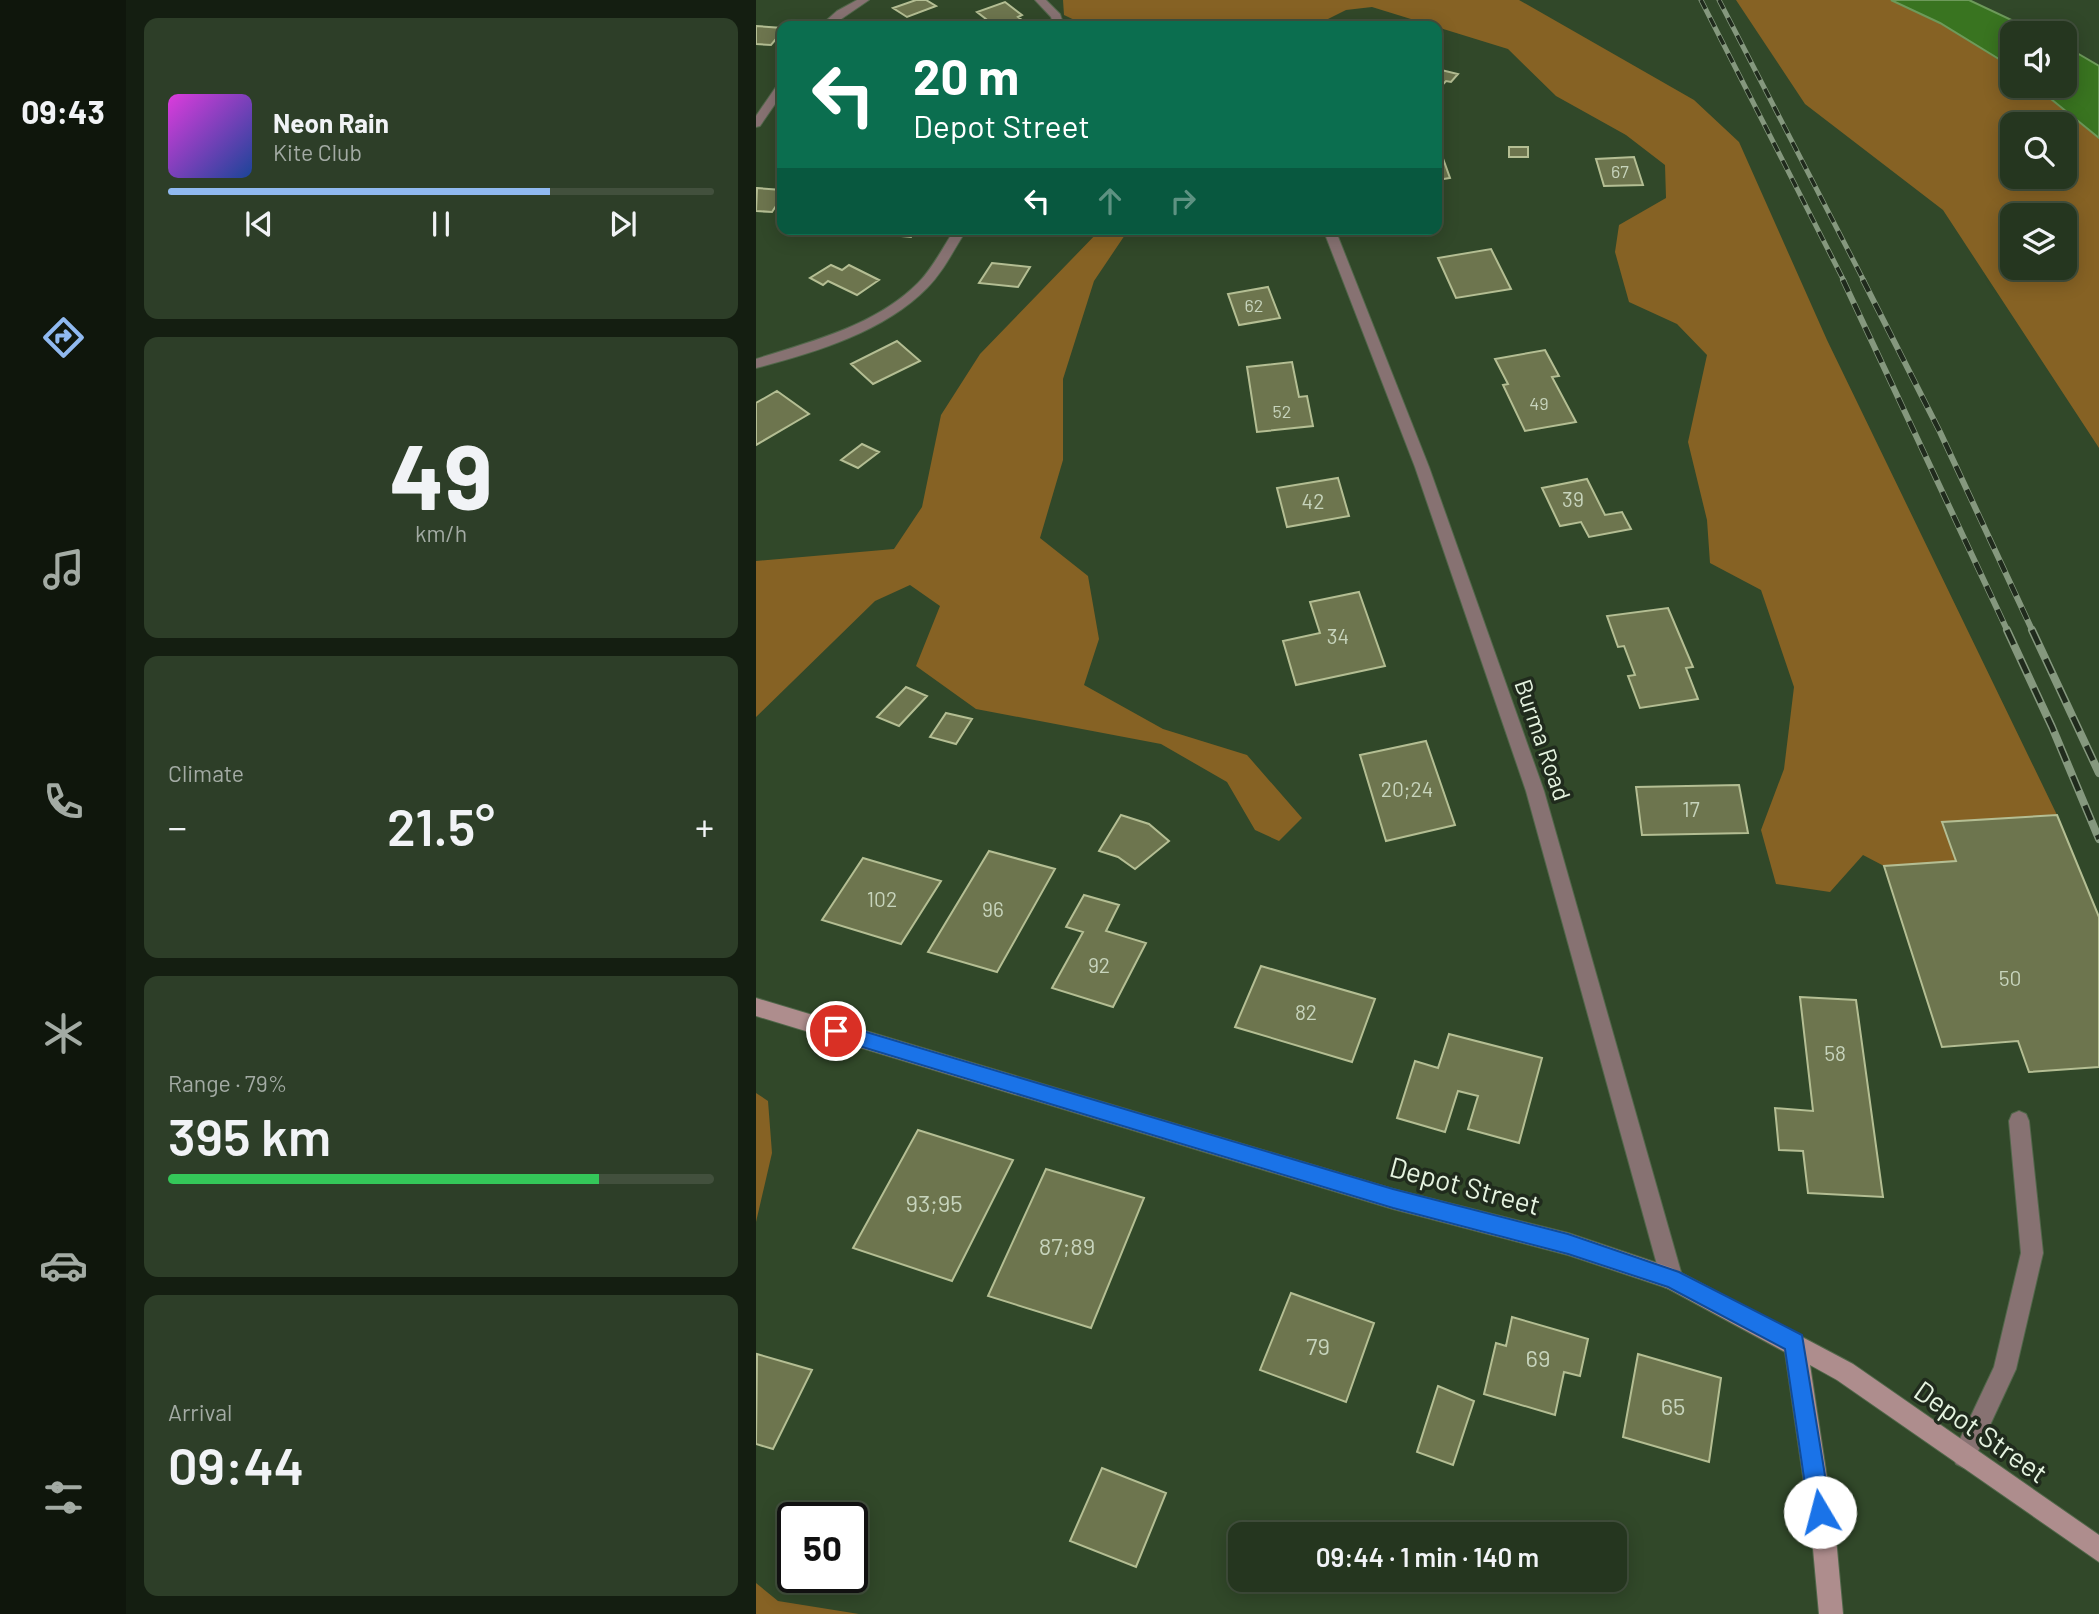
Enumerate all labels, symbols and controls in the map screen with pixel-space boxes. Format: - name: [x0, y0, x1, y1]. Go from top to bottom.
- map controls: [2000, 21, 2077, 280]
- button: sound: [2000, 21, 2077, 98]
- text: 20 m: [913, 46, 1019, 105]
- icon: left: [798, 49, 889, 140]
- text: 09:43: [21, 92, 105, 130]
- text: Depot Street: [913, 106, 1090, 144]
- text: Neon Rain: [273, 107, 389, 138]
- button: search: [2000, 112, 2077, 189]
- text: Kite Club: [273, 138, 362, 166]
- house number: 67: [1611, 160, 1629, 182]
- icon: left: [1018, 182, 1056, 220]
- icon: ahead: [1091, 182, 1129, 220]
- icon: right: [1164, 182, 1202, 220]
- button: layers: [2000, 203, 2077, 280]
- icon: previous: [240, 205, 278, 243]
- icon: pause: [422, 205, 460, 243]
- icon: next: [604, 205, 642, 243]
- house number: 62: [1245, 294, 1263, 316]
- icon: directions: [39, 313, 88, 362]
- house number: 49: [1529, 392, 1549, 414]
- house number: 52: [1273, 400, 1291, 422]
- text: 49: [389, 419, 493, 528]
- house number: 39: [1562, 486, 1584, 511]
- house number: 42: [1302, 488, 1324, 513]
- text: km/h: [415, 519, 467, 547]
- icon: music: [39, 545, 88, 594]
- house number: 34: [1327, 623, 1349, 648]
- street label: Burma Road: [1509, 675, 1578, 804]
- text: Climate: [168, 759, 244, 787]
- house number: 20;24: [1381, 776, 1433, 801]
- icon: phone: [39, 777, 88, 826]
- text: 21.5°: [387, 794, 495, 856]
- house number: 17: [1682, 796, 1700, 821]
- text: −: [168, 803, 187, 849]
- text: +: [695, 803, 714, 849]
- house number: 102: [867, 886, 897, 911]
- house number: 96: [982, 896, 1004, 921]
- house number: 92: [1088, 952, 1110, 977]
- house number: 50: [1999, 965, 2021, 990]
- house number: 82: [1295, 999, 1317, 1024]
- pin: [806, 1001, 866, 1061]
- icon: climate: [39, 1009, 88, 1058]
- icon: arrive: [817, 1012, 855, 1050]
- house number: 58: [1824, 1040, 1846, 1065]
- text: Range · 79%: [168, 1069, 287, 1097]
- text: 395 km: [168, 1104, 331, 1166]
- street label: Depot Street: [1386, 1149, 1544, 1221]
- house number: 93;95: [905, 1188, 963, 1217]
- house number: 87;89: [1039, 1231, 1095, 1260]
- icon: car: [39, 1241, 88, 1290]
- house number: 79: [1306, 1331, 1330, 1360]
- house number: 69: [1526, 1343, 1550, 1372]
- street label: Depot Street: [1908, 1373, 2055, 1490]
- house number: 65: [1661, 1391, 1685, 1420]
- text: Arrival: [168, 1398, 232, 1426]
- text: 09:44: [168, 1433, 304, 1495]
- icon: filters: [39, 1473, 88, 1522]
- position arrow: [1783, 1475, 1857, 1549]
- speed limit sign: 50: [777, 1502, 868, 1593]
- text: 09:44 · 1 min · 140 m: [1316, 1541, 1539, 1572]

